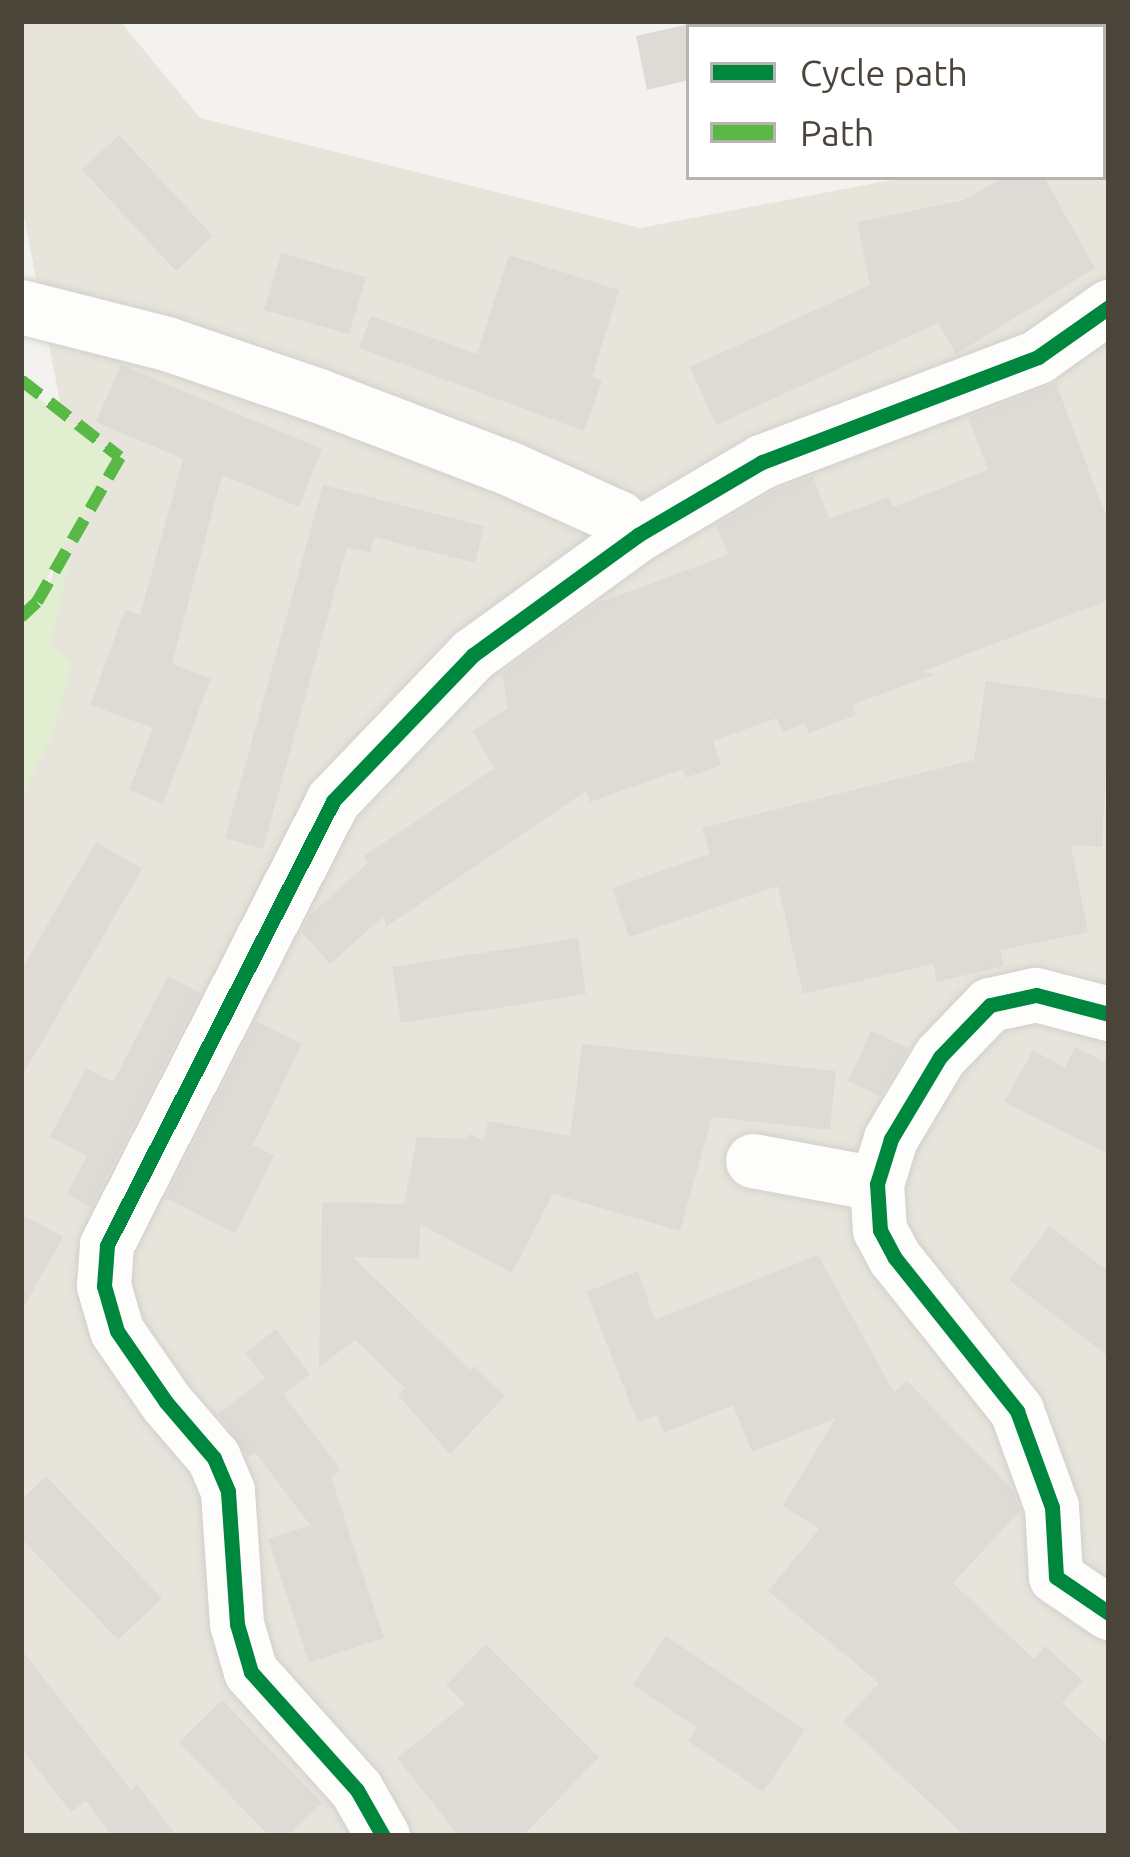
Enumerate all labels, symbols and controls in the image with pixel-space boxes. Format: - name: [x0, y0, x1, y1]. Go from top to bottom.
- legend: [686, 24, 1106, 180]
- text: Cycle path: [800, 52, 968, 93]
- text: Path: [800, 112, 874, 153]

